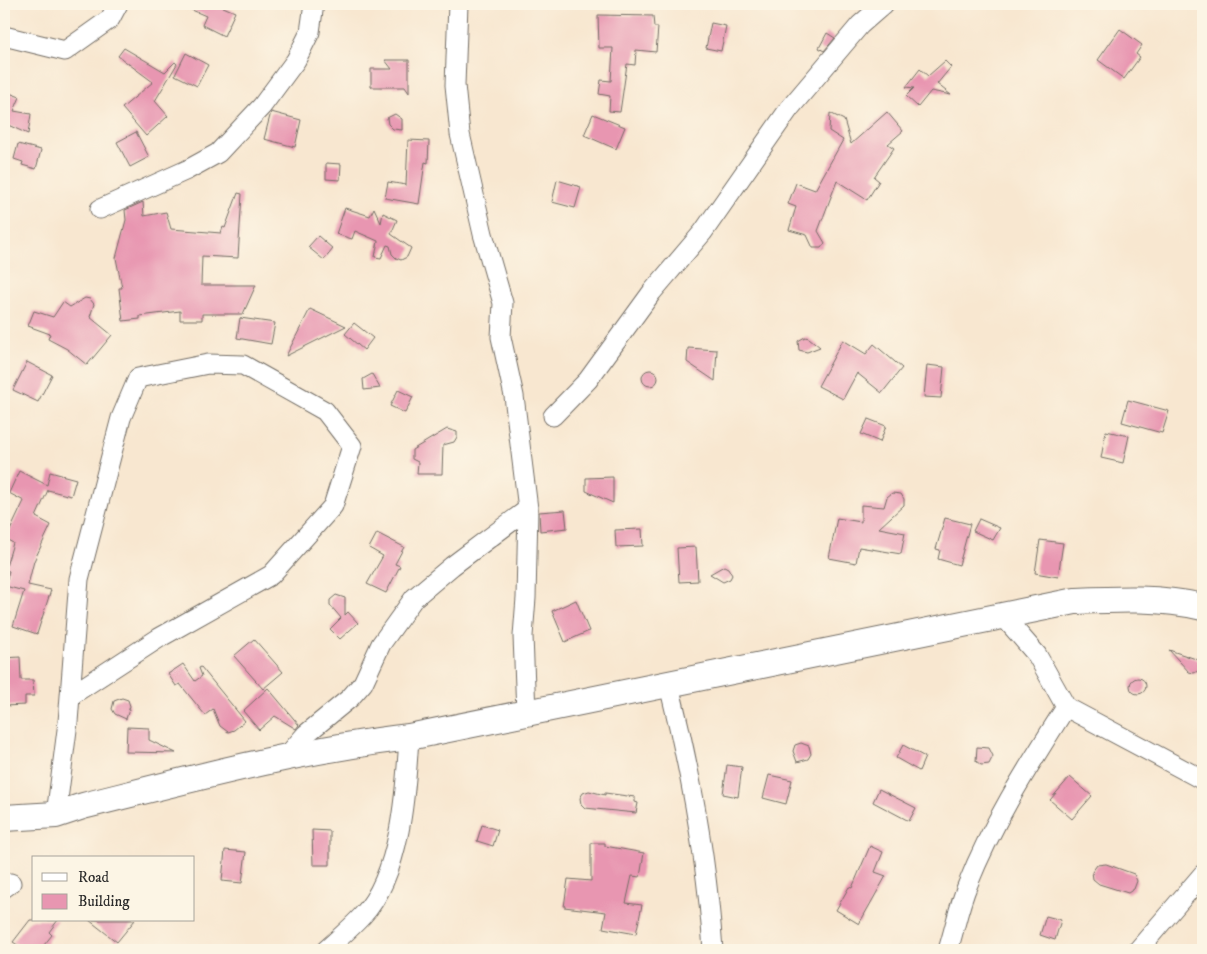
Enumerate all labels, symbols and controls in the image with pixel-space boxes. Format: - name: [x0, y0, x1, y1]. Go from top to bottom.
- legend: [32, 856, 195, 922]
- text: Road: [78, 868, 110, 887]
- text: Building: [78, 892, 130, 911]

